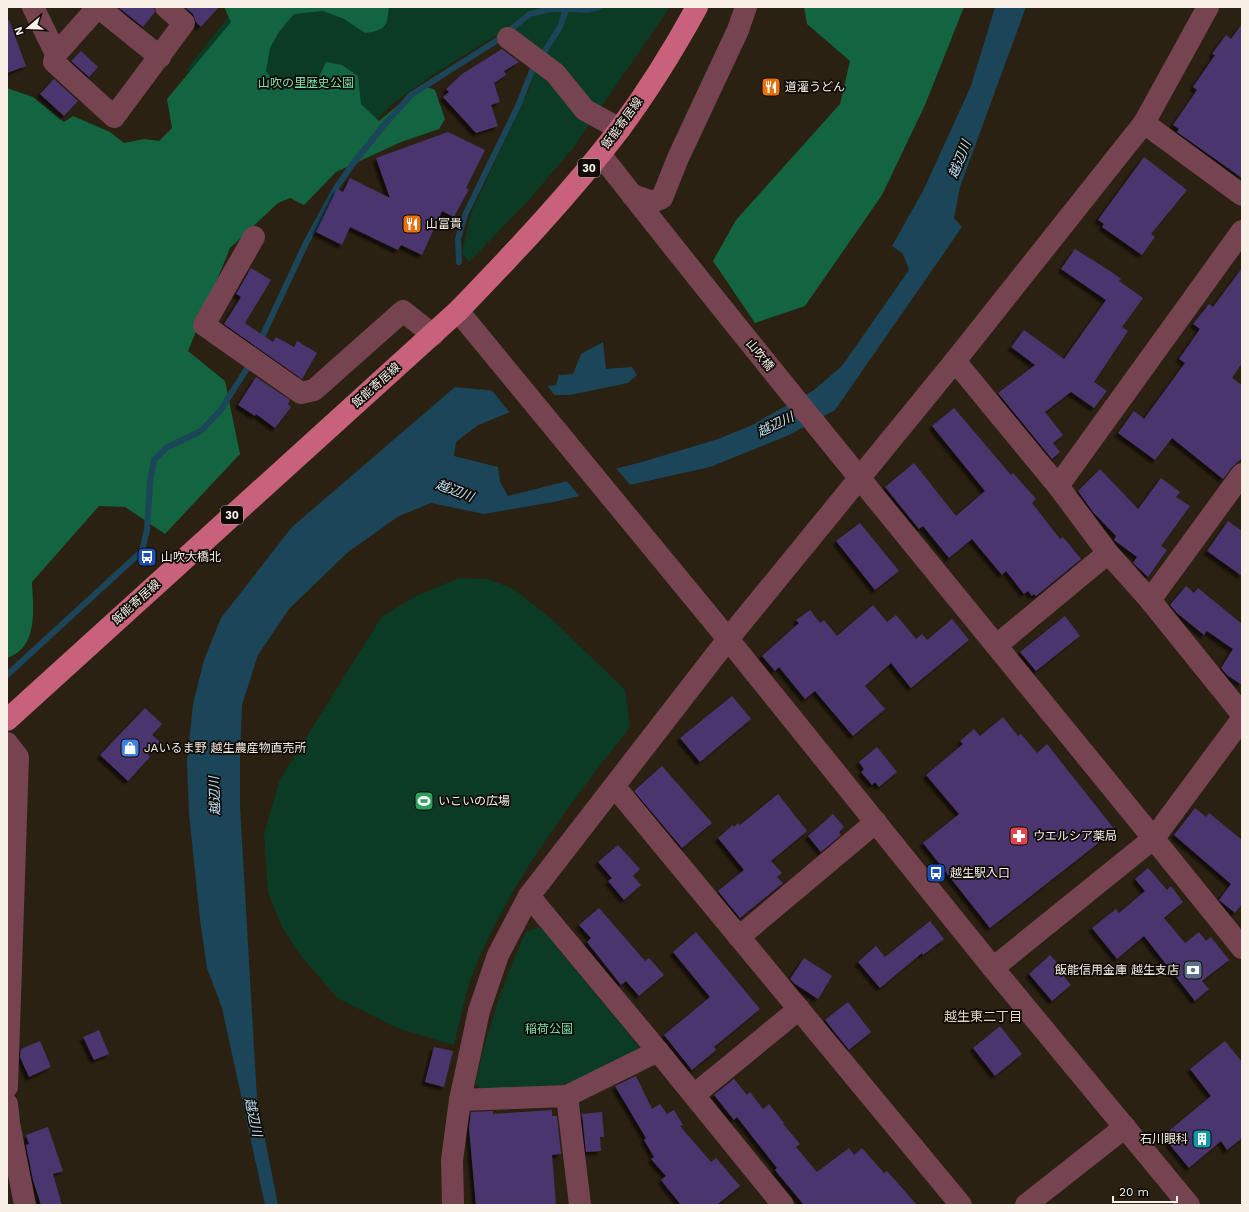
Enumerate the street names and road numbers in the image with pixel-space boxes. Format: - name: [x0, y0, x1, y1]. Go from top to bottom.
- street label: 飯能寄居線: [599, 95, 645, 151]
- road number: 30: [578, 159, 600, 177]
- street label: 山吹橋: [743, 337, 777, 373]
- street label: 飯能寄居線: [349, 360, 403, 410]
- road number: 30: [221, 506, 243, 524]
- street label: 飯能寄居線: [109, 577, 163, 627]

